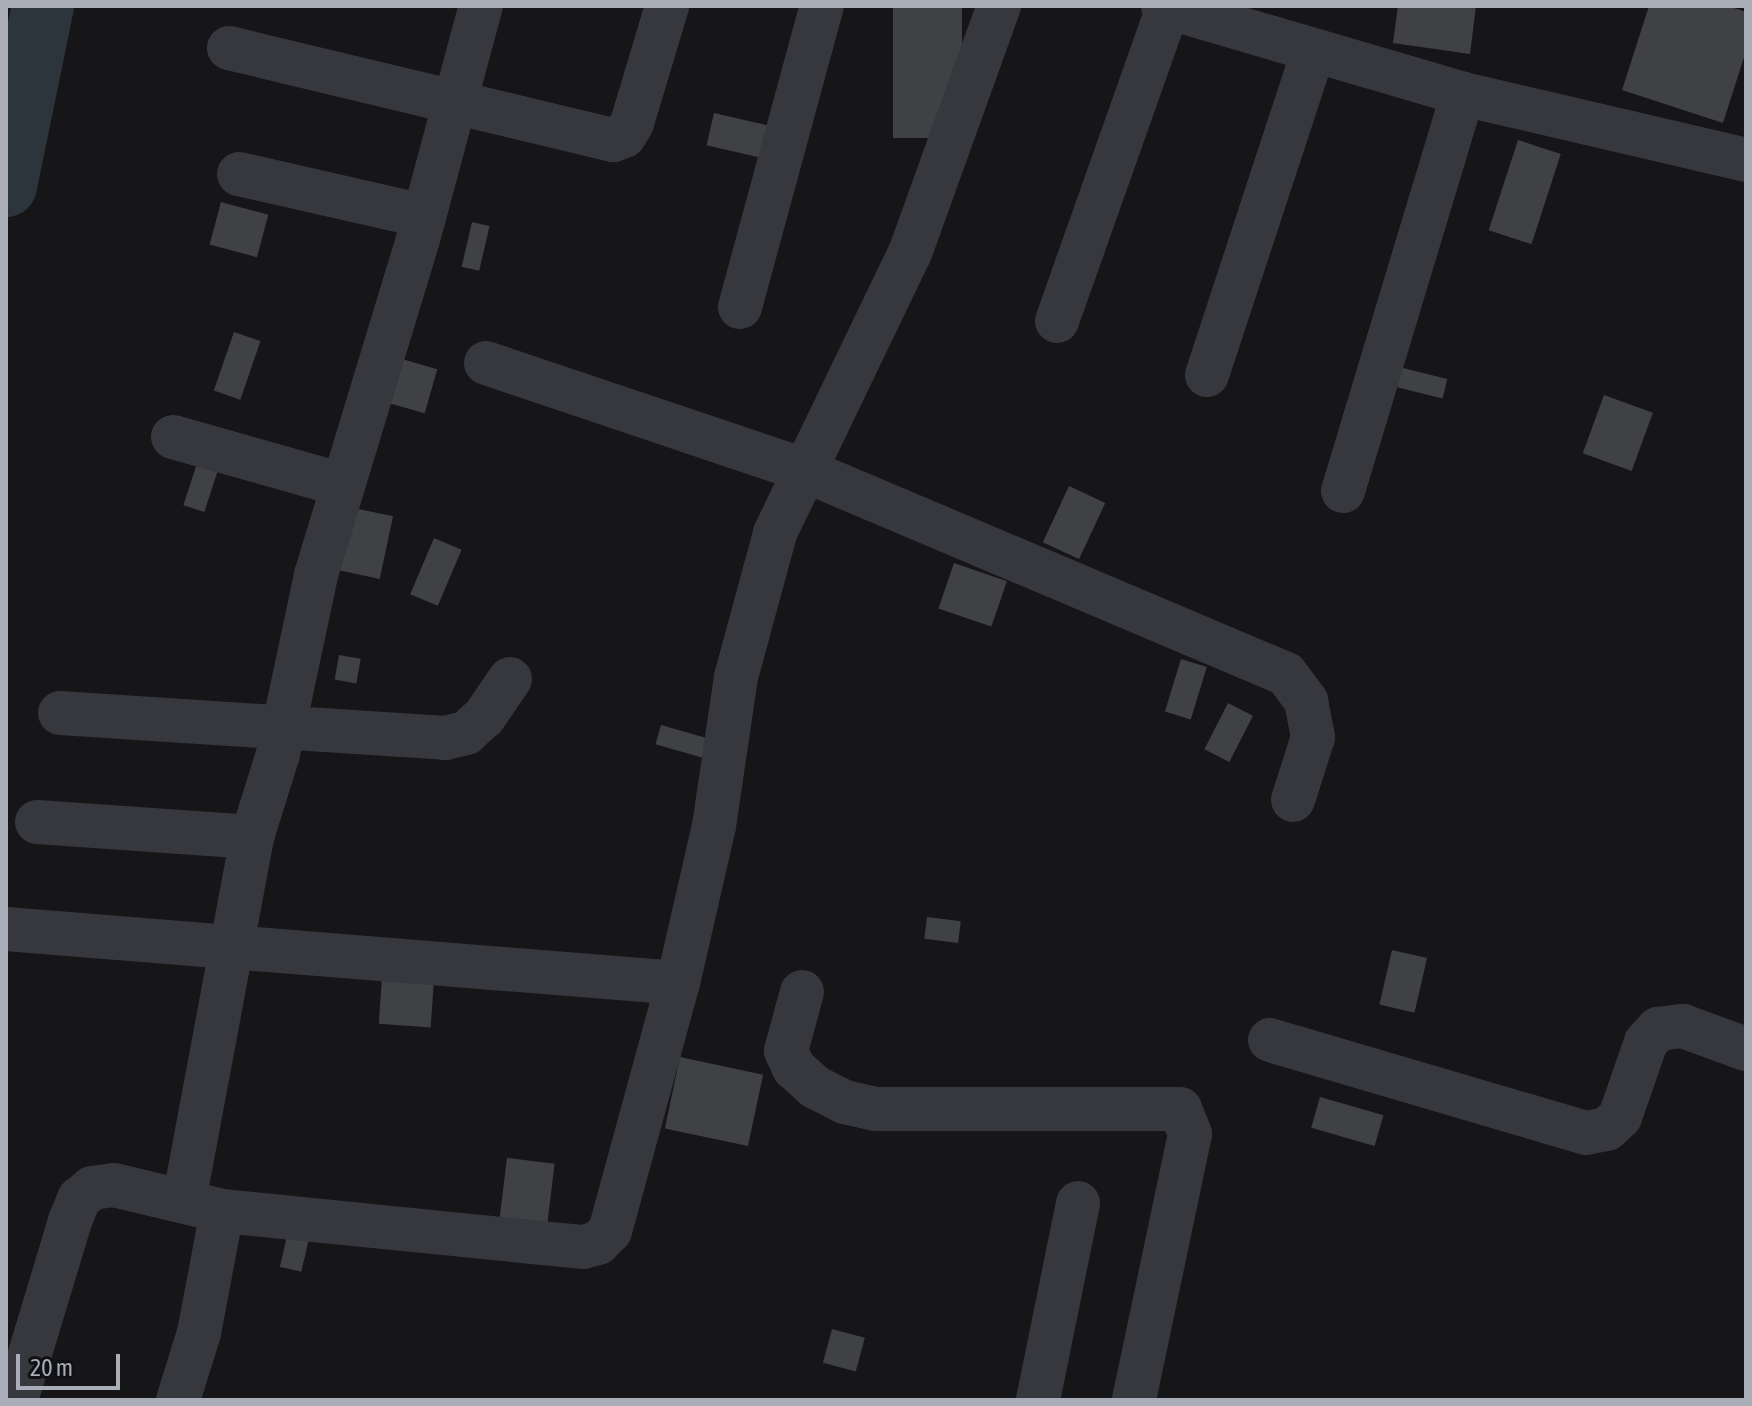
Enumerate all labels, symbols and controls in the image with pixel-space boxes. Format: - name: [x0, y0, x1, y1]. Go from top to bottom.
- scale bar: [20, 1338, 124, 1388]
- text: 20 m: [30, 1354, 73, 1381]

